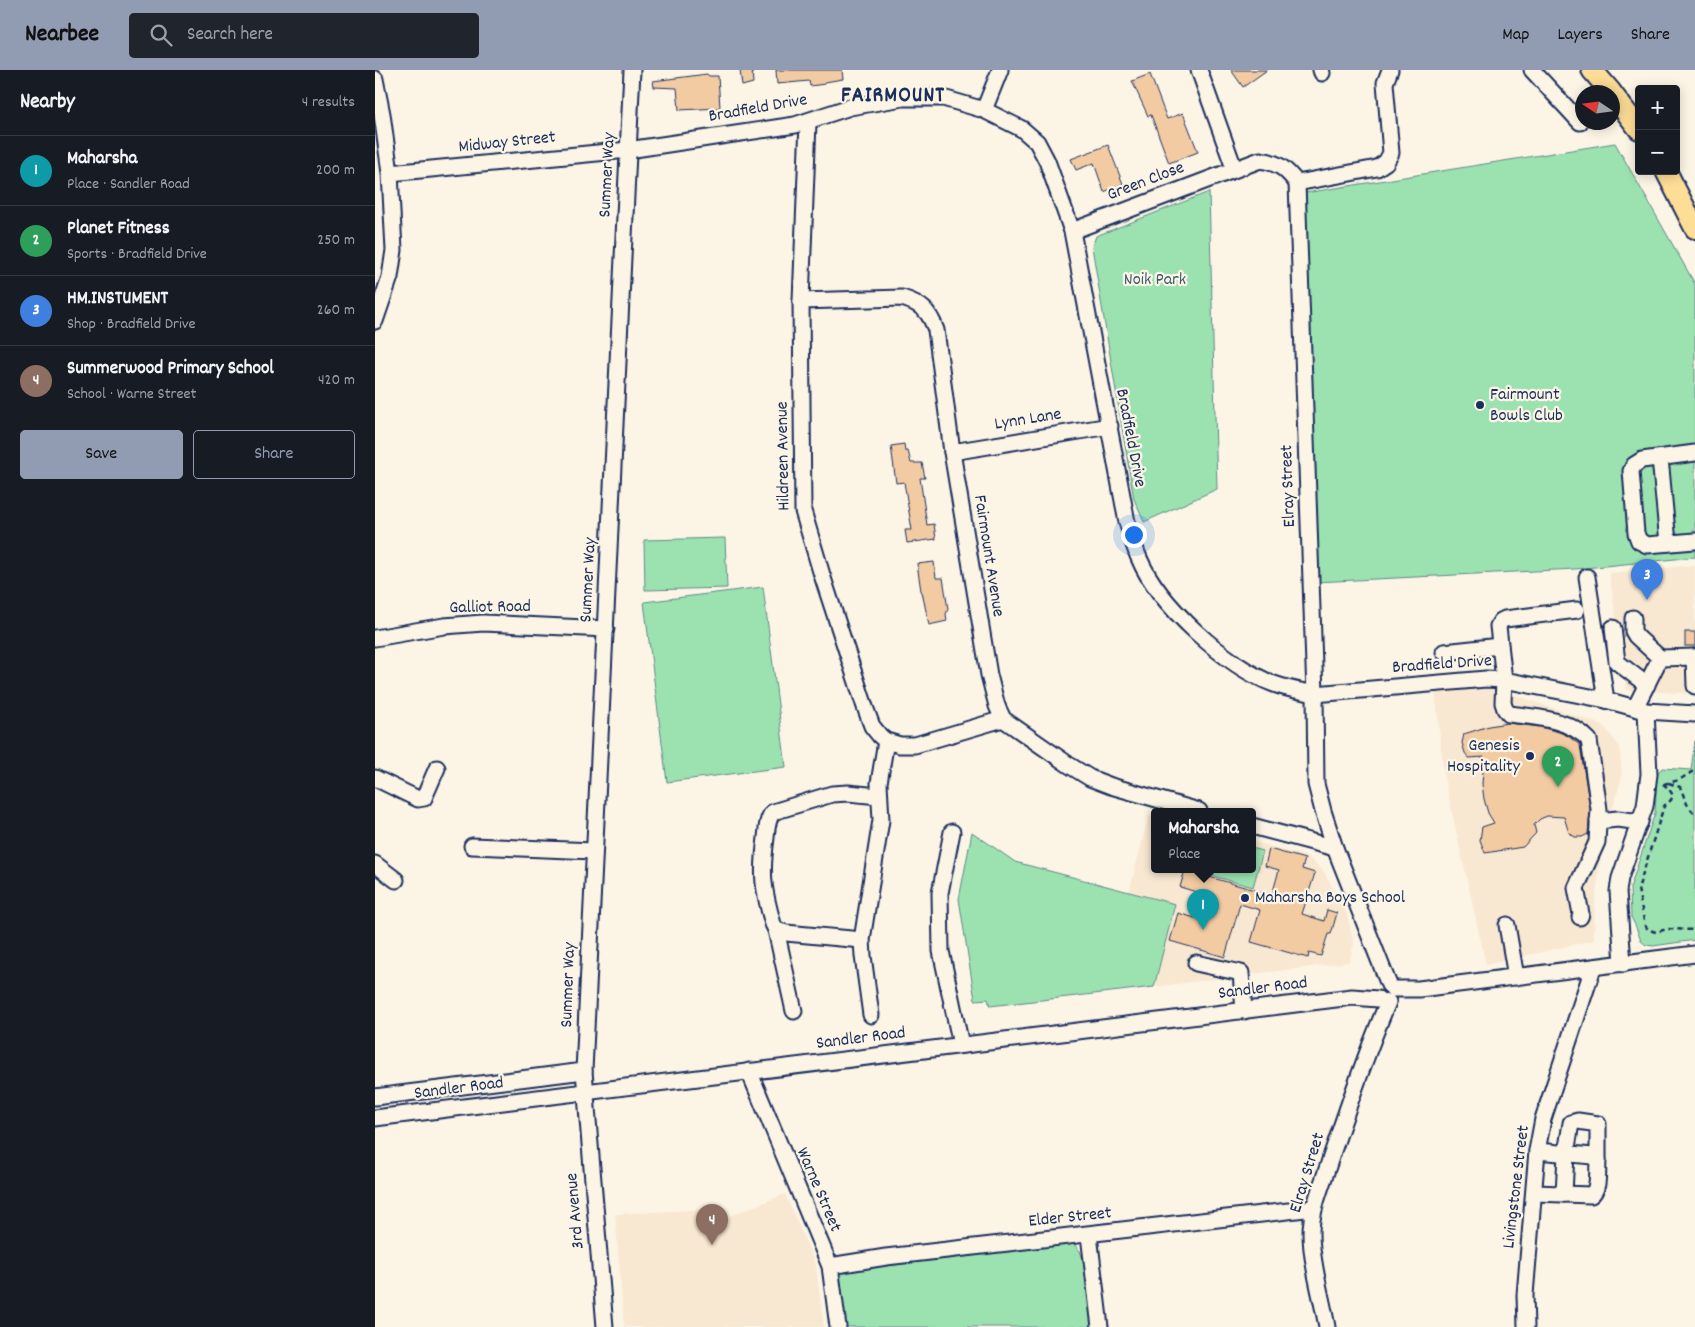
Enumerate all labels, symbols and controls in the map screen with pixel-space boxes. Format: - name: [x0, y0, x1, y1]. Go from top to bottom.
- search box: [129, 13, 479, 58]
- text: Nearbee: [25, 18, 99, 52]
- icon: search: [147, 21, 175, 49]
- text: Search here: [187, 22, 273, 49]
- text: Map: [1502, 23, 1529, 48]
- text: Layers: [1557, 23, 1603, 48]
- text: Share: [1631, 23, 1670, 48]
- district label: FAIRMOUNT: [841, 81, 945, 112]
- north arrow: [1575, 85, 1620, 130]
- map controls: [1635, 85, 1680, 175]
- button: +: [1635, 85, 1680, 130]
- text: Nearby: [20, 88, 75, 118]
- street label: Bradfield Drive: [707, 88, 809, 130]
- text: 4 results: [302, 91, 355, 114]
- street label: Midway Street: [457, 125, 557, 161]
- button: −: [1635, 130, 1680, 175]
- street label: Summer Way: [593, 131, 623, 218]
- text: Maharsha: [67, 146, 137, 173]
- street label: Green Close: [1104, 156, 1188, 208]
- text: 1: [34, 159, 38, 182]
- text: 200 m: [316, 159, 355, 182]
- text: Place · Sandler Road: [67, 173, 190, 196]
- text: Planet Fitness: [67, 216, 170, 243]
- text: 2: [33, 229, 40, 252]
- text: 250 m: [317, 229, 355, 252]
- text: Sports · Bradfield Drive: [67, 243, 207, 266]
- park label: Noik Park: [1124, 268, 1186, 293]
- text: HM.INSTUMENT: [67, 286, 168, 313]
- text: 3: [32, 299, 40, 322]
- text: 260 m: [317, 299, 355, 322]
- text: Shop · Bradfield Drive: [67, 313, 196, 336]
- text: Summerwood Primary School: [67, 356, 274, 383]
- text: 4: [33, 369, 39, 392]
- text: 420 m: [318, 369, 355, 392]
- text: School · Warne Street: [67, 383, 196, 406]
- place label: Fairmount Bowls Club: [1490, 383, 1563, 429]
- street label: Bradfield Drive: [1108, 387, 1152, 489]
- marker: Fairmount Bowls Club: [1474, 399, 1486, 411]
- street label: Hildreen Avenue: [771, 401, 797, 511]
- street label: Lynn Lane: [993, 402, 1063, 438]
- button: Save: [20, 430, 183, 479]
- button: Share: [193, 430, 355, 479]
- street label: Elray Street: [1275, 444, 1303, 528]
- street label: Fairmount Avenue: [966, 493, 1010, 619]
- your location: [1121, 522, 1147, 548]
- street label: Summer Way: [574, 536, 604, 623]
- pin: 3: [1631, 559, 1663, 600]
- street label: Galliot Road: [449, 595, 531, 621]
- street label: Bradfield Drive: [1391, 649, 1493, 681]
- place label: Genesis Hospitality: [1447, 734, 1521, 780]
- pin: 2: [1542, 746, 1574, 787]
- marker: Genesis Hospitality: [1524, 750, 1536, 762]
- popup: [1151, 808, 1256, 873]
- text: Maharsha: [1168, 816, 1239, 843]
- text: Place: [1168, 843, 1200, 866]
- place label: Maharsha Boys School: [1255, 886, 1406, 911]
- pin: 1: [1187, 889, 1219, 930]
- marker: Maharsha Boys School: [1239, 892, 1251, 904]
- street label: Summer Way: [555, 941, 583, 1028]
- street label: Sandler Road: [1217, 971, 1309, 1007]
- street label: Sandler Road: [815, 1021, 907, 1057]
- street label: Sandler Road: [413, 1071, 505, 1107]
- street label: Livingstone Street: [1497, 1124, 1537, 1250]
- street label: Elray Street: [1284, 1129, 1332, 1216]
- street label: Warne Street: [789, 1144, 847, 1236]
- street label: 3rd Avenue: [560, 1172, 592, 1250]
- street label: Elder Street: [1027, 1201, 1113, 1235]
- pin: 4: [696, 1204, 728, 1245]

